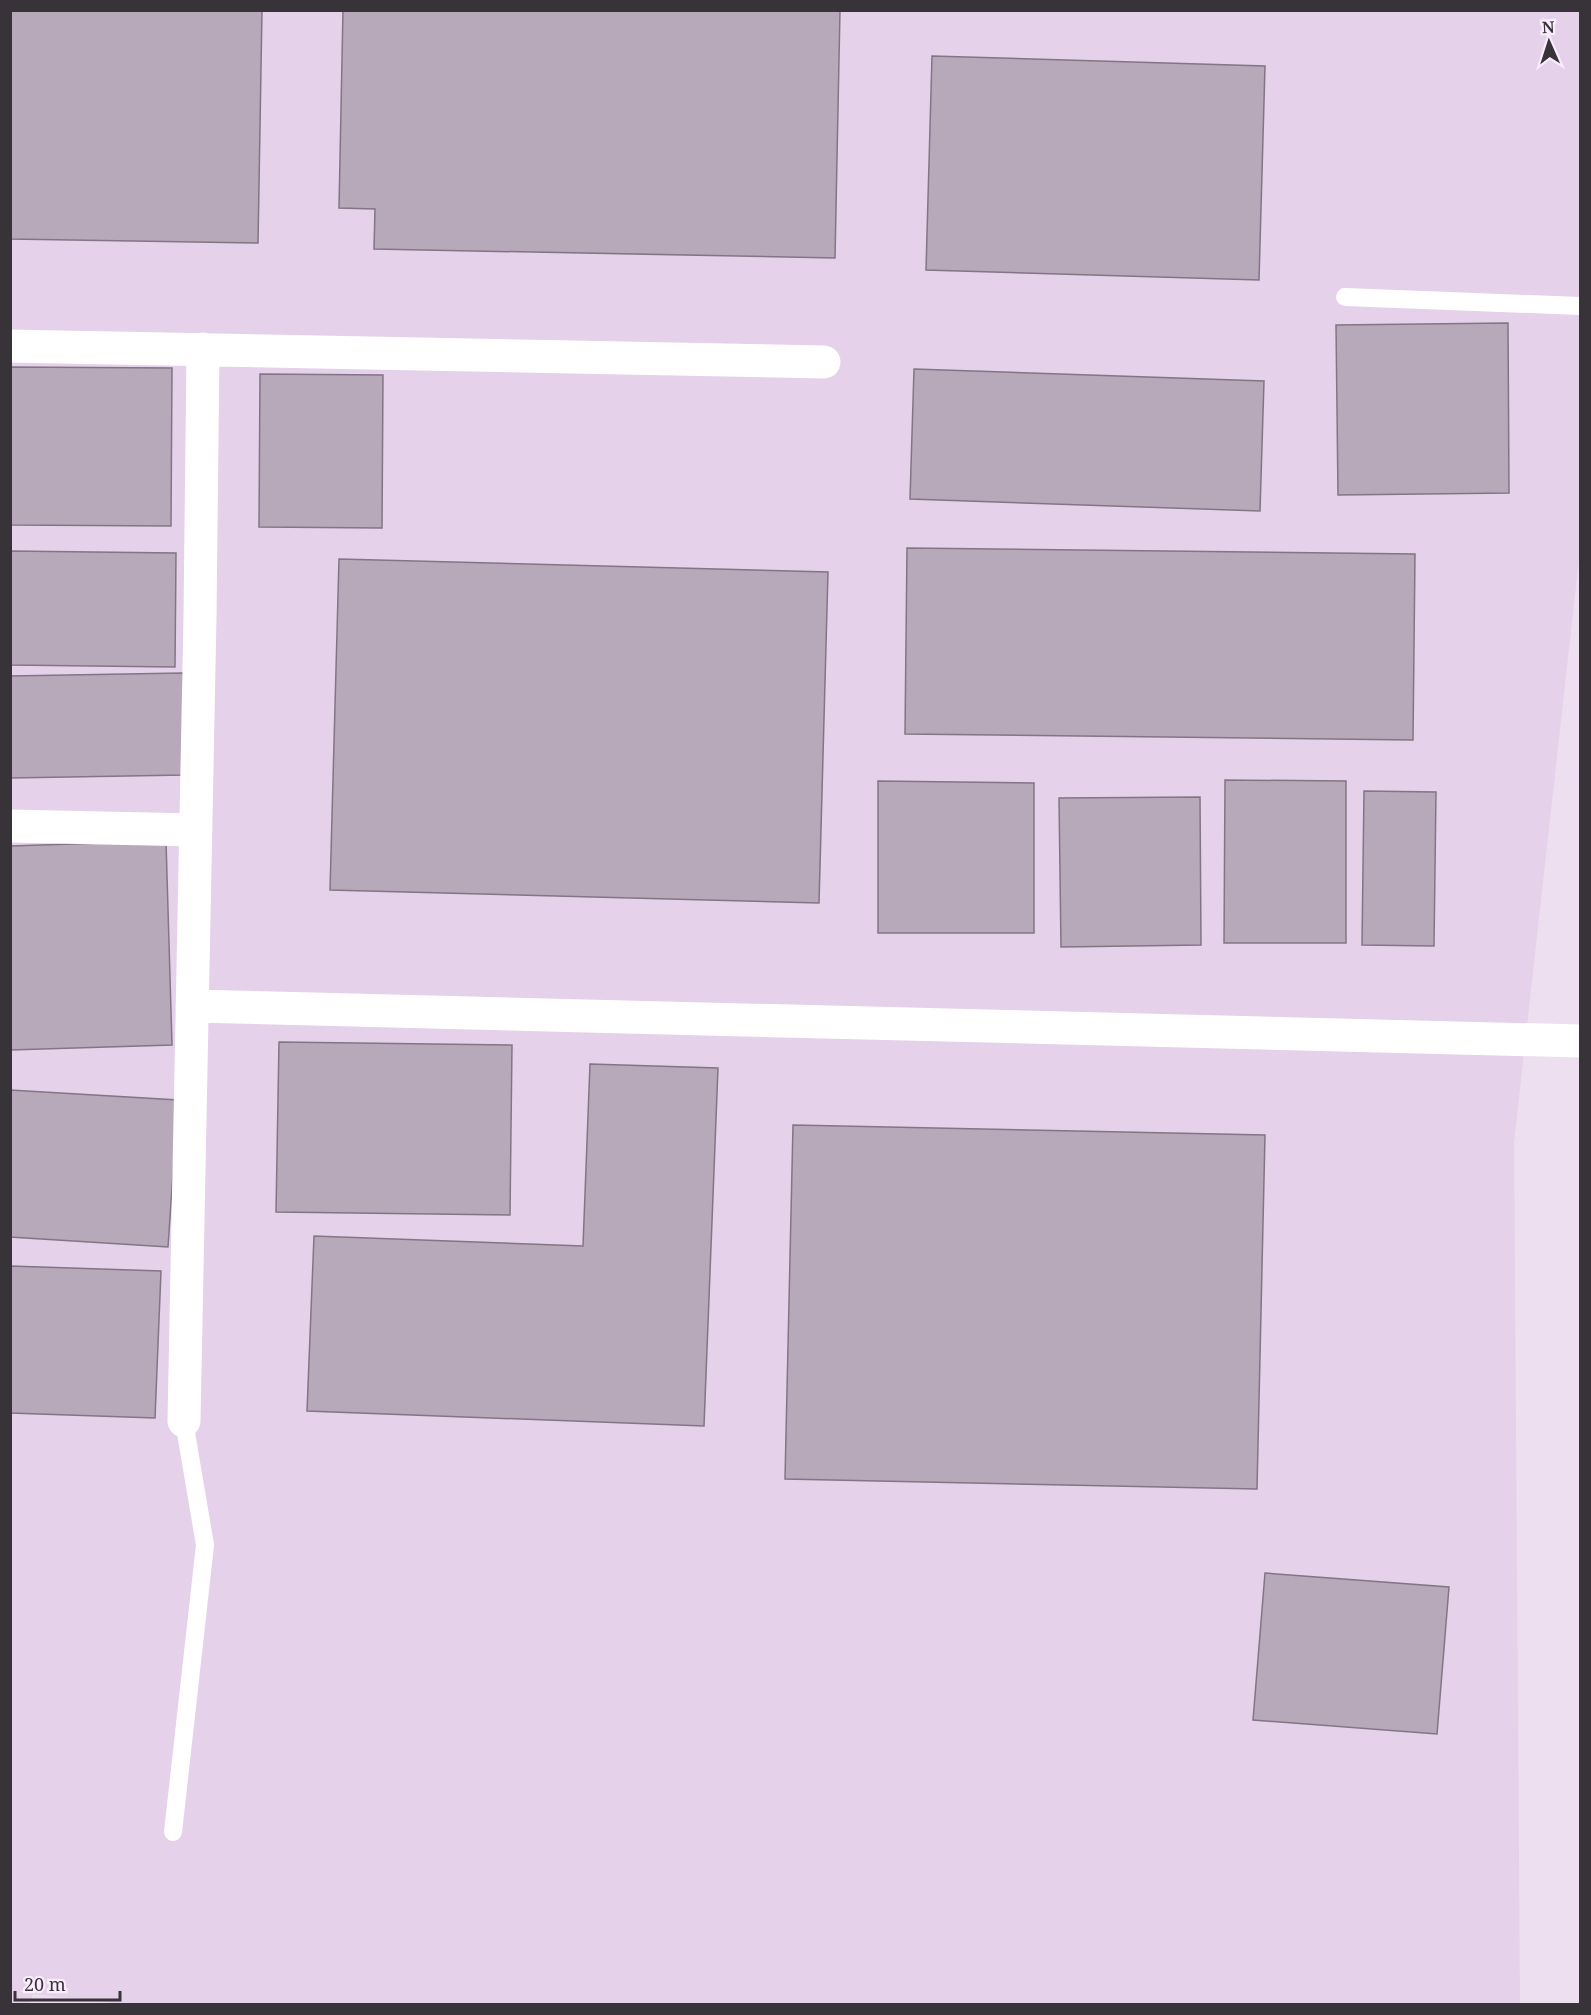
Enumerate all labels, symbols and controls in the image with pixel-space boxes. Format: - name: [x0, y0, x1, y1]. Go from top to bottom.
- north arrow: [1519, 12, 1579, 72]
- text: N: [1541, 16, 1555, 38]
- scale bar: [15, 1964, 120, 2002]
- text: 20 m: [24, 1972, 66, 1996]

